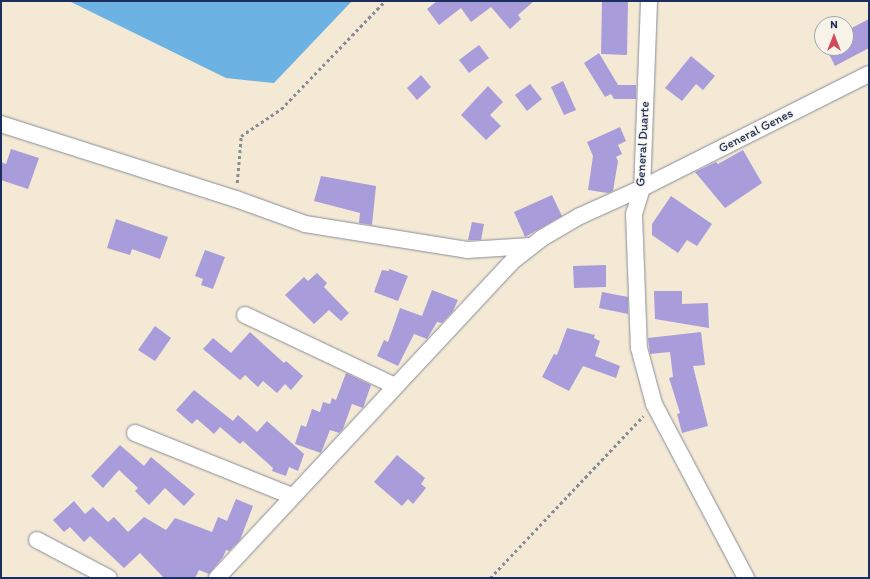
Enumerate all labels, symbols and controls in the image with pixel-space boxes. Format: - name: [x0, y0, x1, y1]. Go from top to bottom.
- north arrow: [814, 16, 854, 56]
- text: N: [830, 18, 838, 31]
- street label: General Duarte: [633, 101, 653, 187]
- street label: General Genes: [716, 106, 796, 156]

